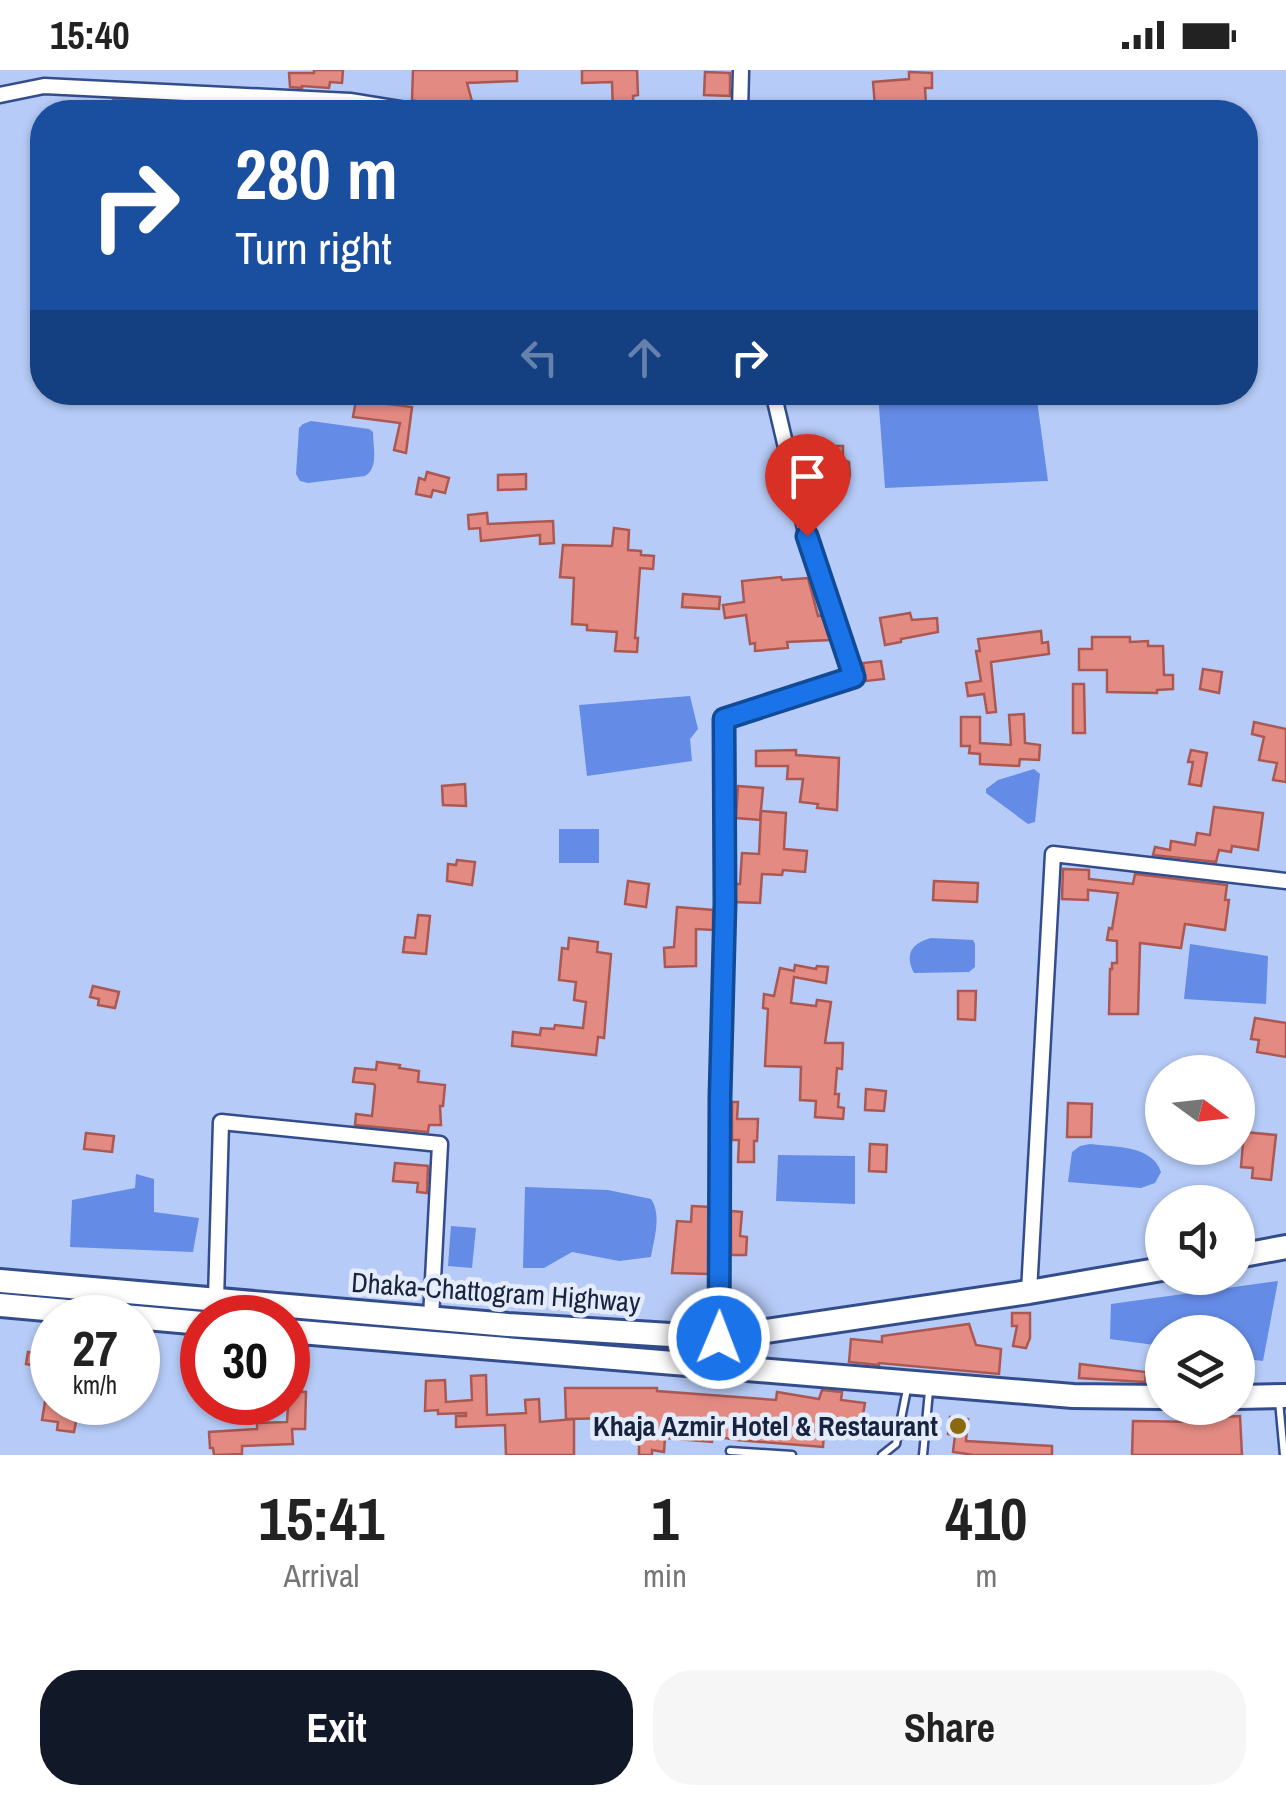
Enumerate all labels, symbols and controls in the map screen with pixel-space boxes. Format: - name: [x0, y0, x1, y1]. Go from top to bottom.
- text: 15:40: [50, 10, 130, 61]
- text: 280 m: [235, 127, 398, 221]
- icon: right: [70, 140, 200, 270]
- text: Turn right: [235, 217, 392, 278]
- icon: left: [512, 330, 567, 385]
- icon: ahead: [617, 330, 672, 385]
- icon: right: [722, 330, 777, 385]
- pin: [765, 434, 850, 537]
- icon: arrive: [780, 449, 835, 504]
- north arrow: [1145, 1055, 1255, 1165]
- map controls: [1145, 1055, 1255, 1425]
- button: sound: [1145, 1185, 1255, 1295]
- street label: Dhaka-Chattogram Highway: [350, 1263, 642, 1321]
- position arrow: [667, 1286, 771, 1390]
- speed limit sign: 30: [180, 1295, 310, 1425]
- text: 27: [72, 1314, 118, 1382]
- button: layers: [1145, 1315, 1255, 1425]
- text: km/h: [73, 1368, 117, 1402]
- place label: Khaja Azmir Hotel & Restaurant: [593, 1407, 938, 1445]
- marker: Khaja Azmir Hotel & Restaurant: [947, 1415, 969, 1437]
- text: 15:41: [259, 1478, 384, 1559]
- text: 1: [651, 1478, 679, 1559]
- text: 410: [945, 1478, 1027, 1559]
- text: Arrival: [284, 1554, 359, 1597]
- text: min: [643, 1554, 687, 1597]
- text: m: [975, 1554, 997, 1597]
- button: Exit: [40, 1670, 633, 1785]
- button: Share: [653, 1670, 1246, 1785]

